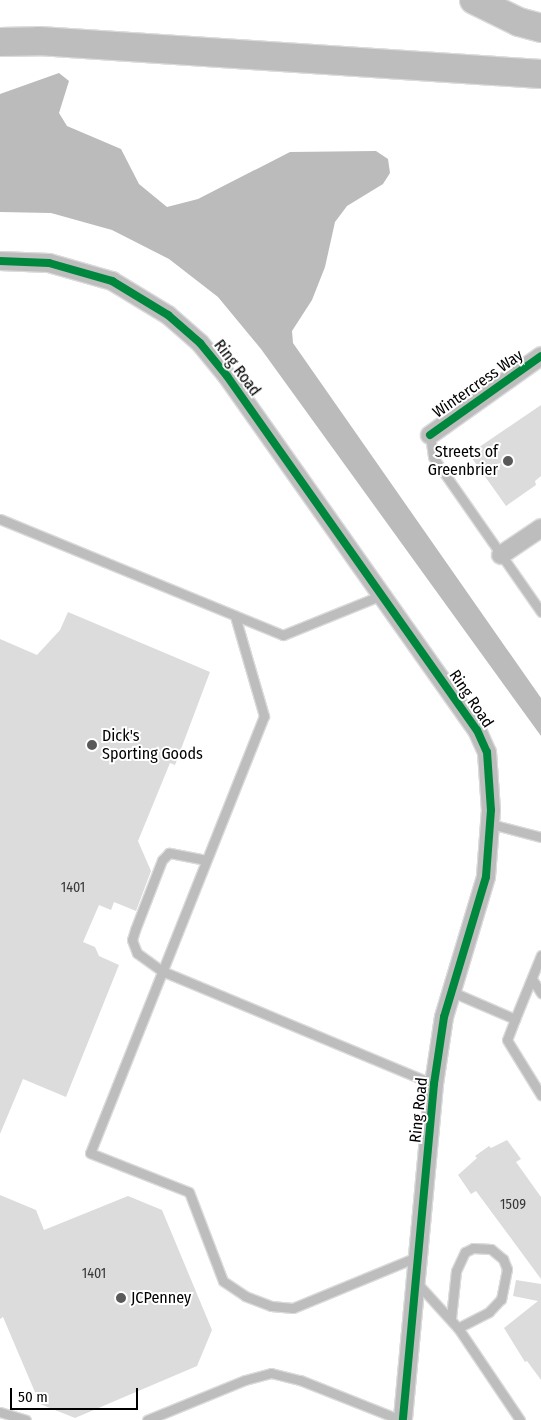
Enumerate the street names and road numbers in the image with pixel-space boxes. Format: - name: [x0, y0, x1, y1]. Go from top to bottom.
- street label: Ring Road: [210, 336, 264, 400]
- street label: Wintercress Way: [429, 346, 527, 422]
- street label: Ring Road: [445, 666, 497, 732]
- street label: Ring Road: [406, 1076, 432, 1144]

